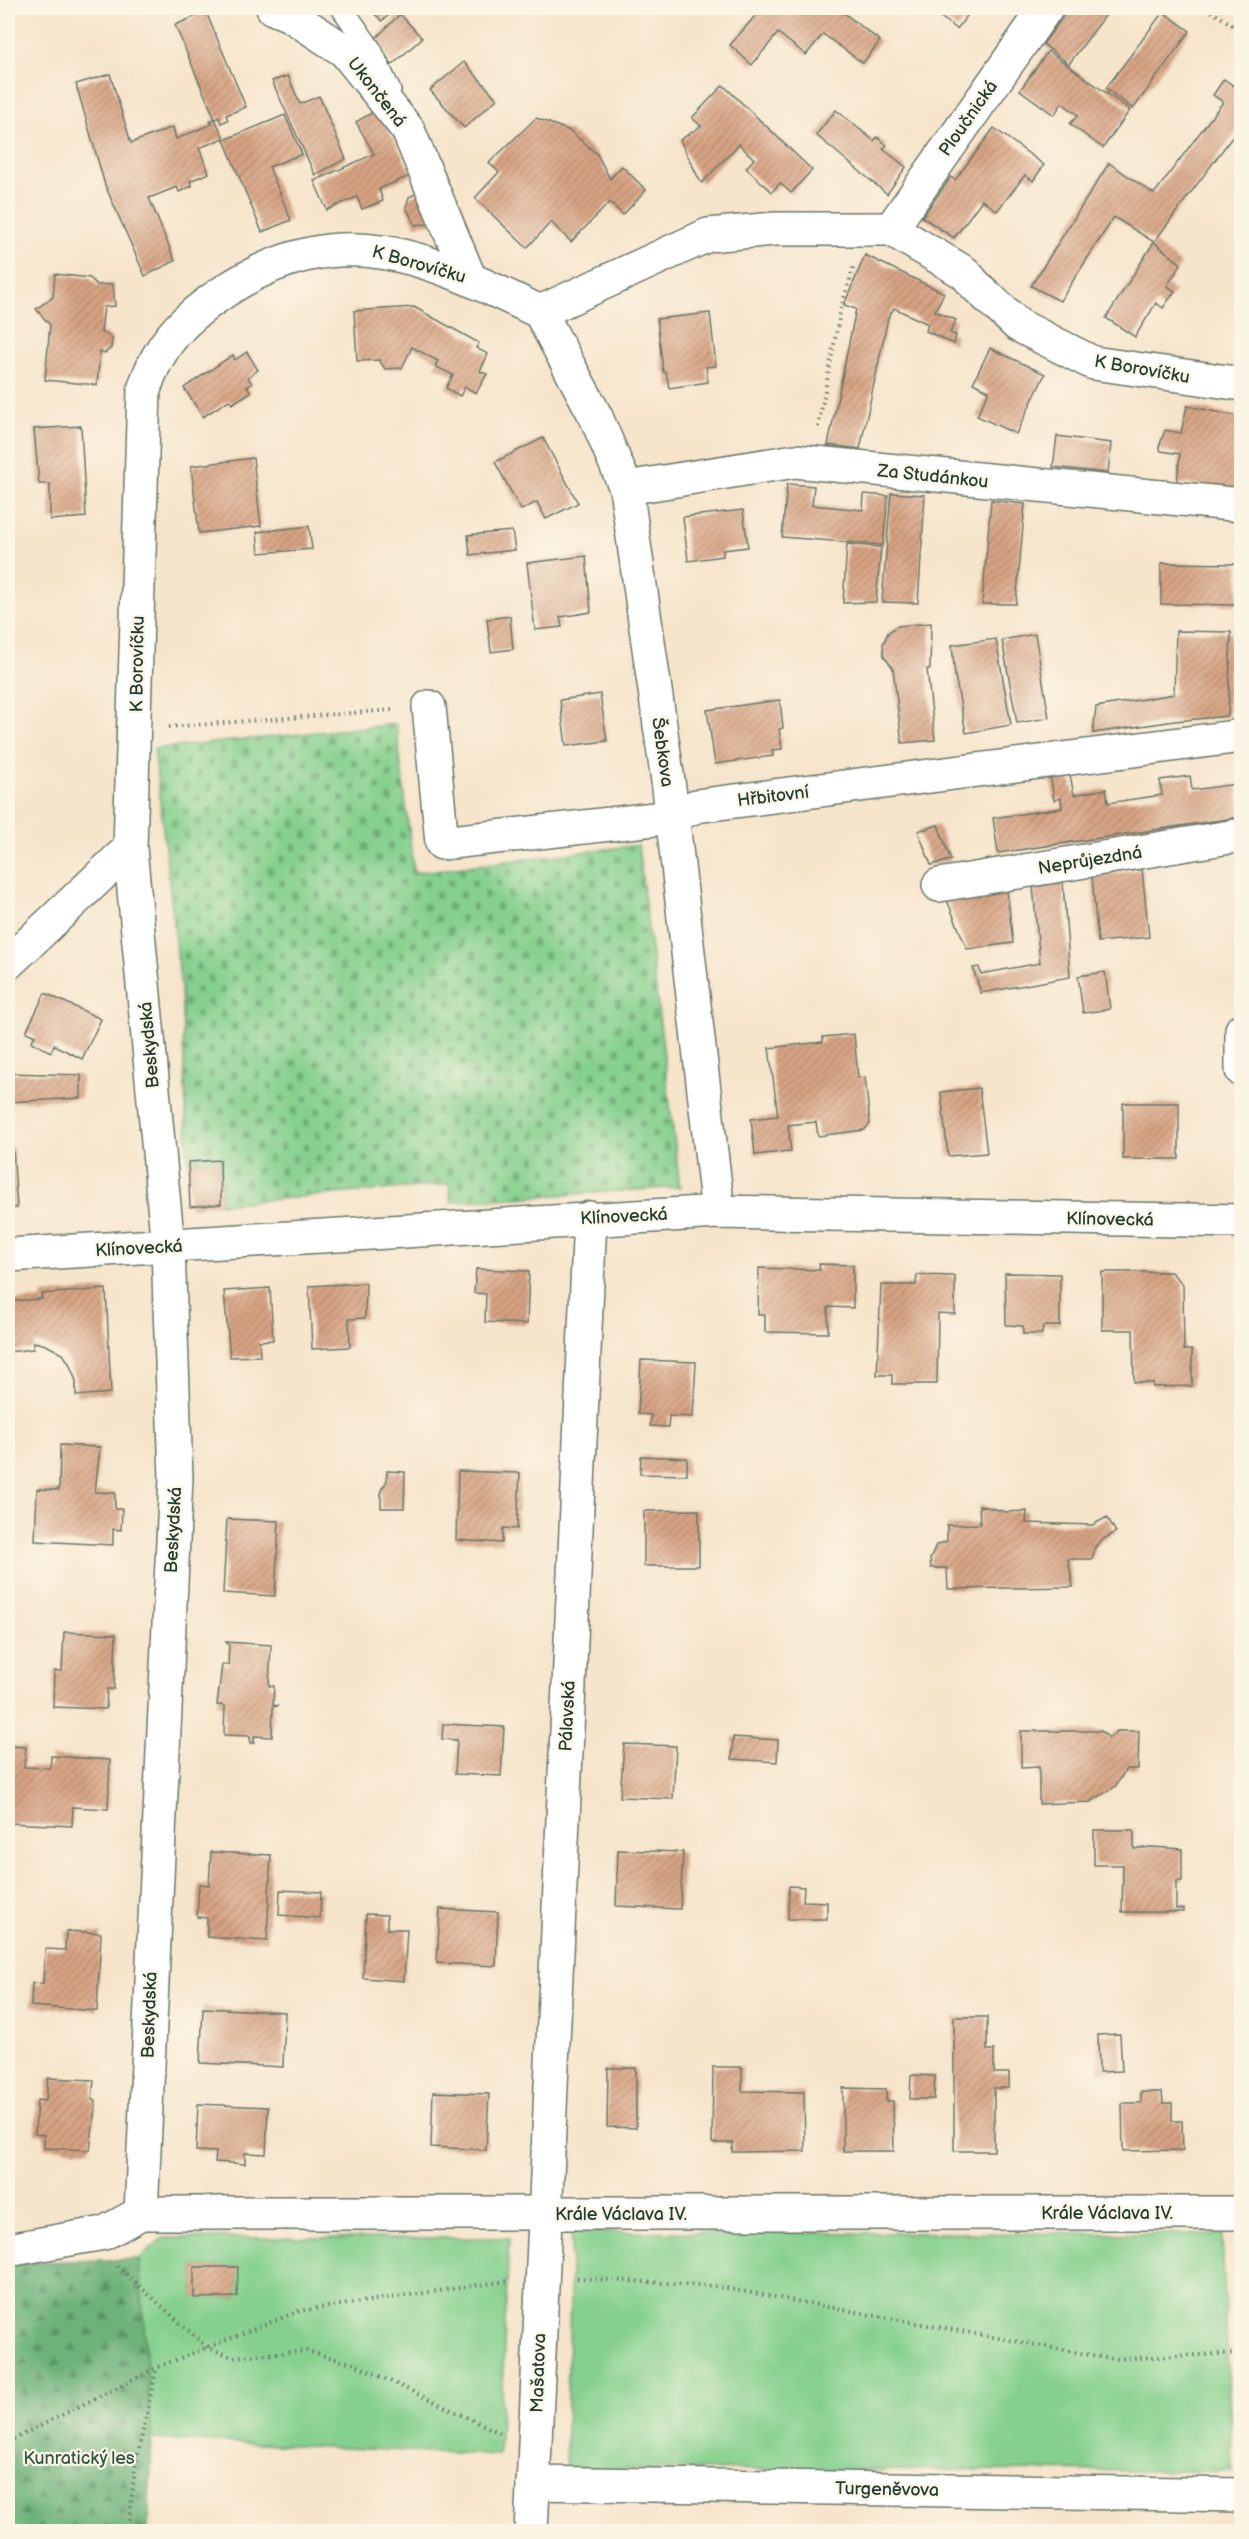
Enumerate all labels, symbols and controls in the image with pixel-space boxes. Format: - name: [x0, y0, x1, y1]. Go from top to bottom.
- street label: Ukončená: [343, 53, 410, 131]
- street label: Ploučnická: [935, 76, 1002, 160]
- street label: K Borovíčku: [370, 241, 468, 288]
- street label: K Borovíčku: [1093, 351, 1191, 388]
- street label: Za Studánkou: [876, 460, 989, 493]
- street label: K Borovíčku: [126, 616, 149, 712]
- street label: Šebkova: [647, 716, 679, 788]
- street label: Hřbitovní: [736, 782, 811, 811]
- street label: Neprůjezdná: [1036, 842, 1144, 879]
- street label: Beskydská: [135, 1001, 164, 1089]
- street label: Klínovecká: [580, 1204, 668, 1229]
- street label: Klínovecká: [1066, 1208, 1154, 1231]
- street label: Klínovecká: [95, 1236, 183, 1261]
- street label: Beskydská: [161, 1486, 186, 1574]
- street label: Pálavská: [555, 1680, 580, 1752]
- street label: Beskydská: [137, 1971, 162, 2059]
- street label: Krále Václava IV.: [1041, 2203, 1173, 2224]
- street label: Krále Václava IV.: [555, 2204, 687, 2225]
- street label: Mašatova: [527, 2333, 550, 2413]
- park label: Kunratický les: [23, 2448, 135, 2469]
- street label: Turgeněvova: [835, 2478, 939, 2501]

